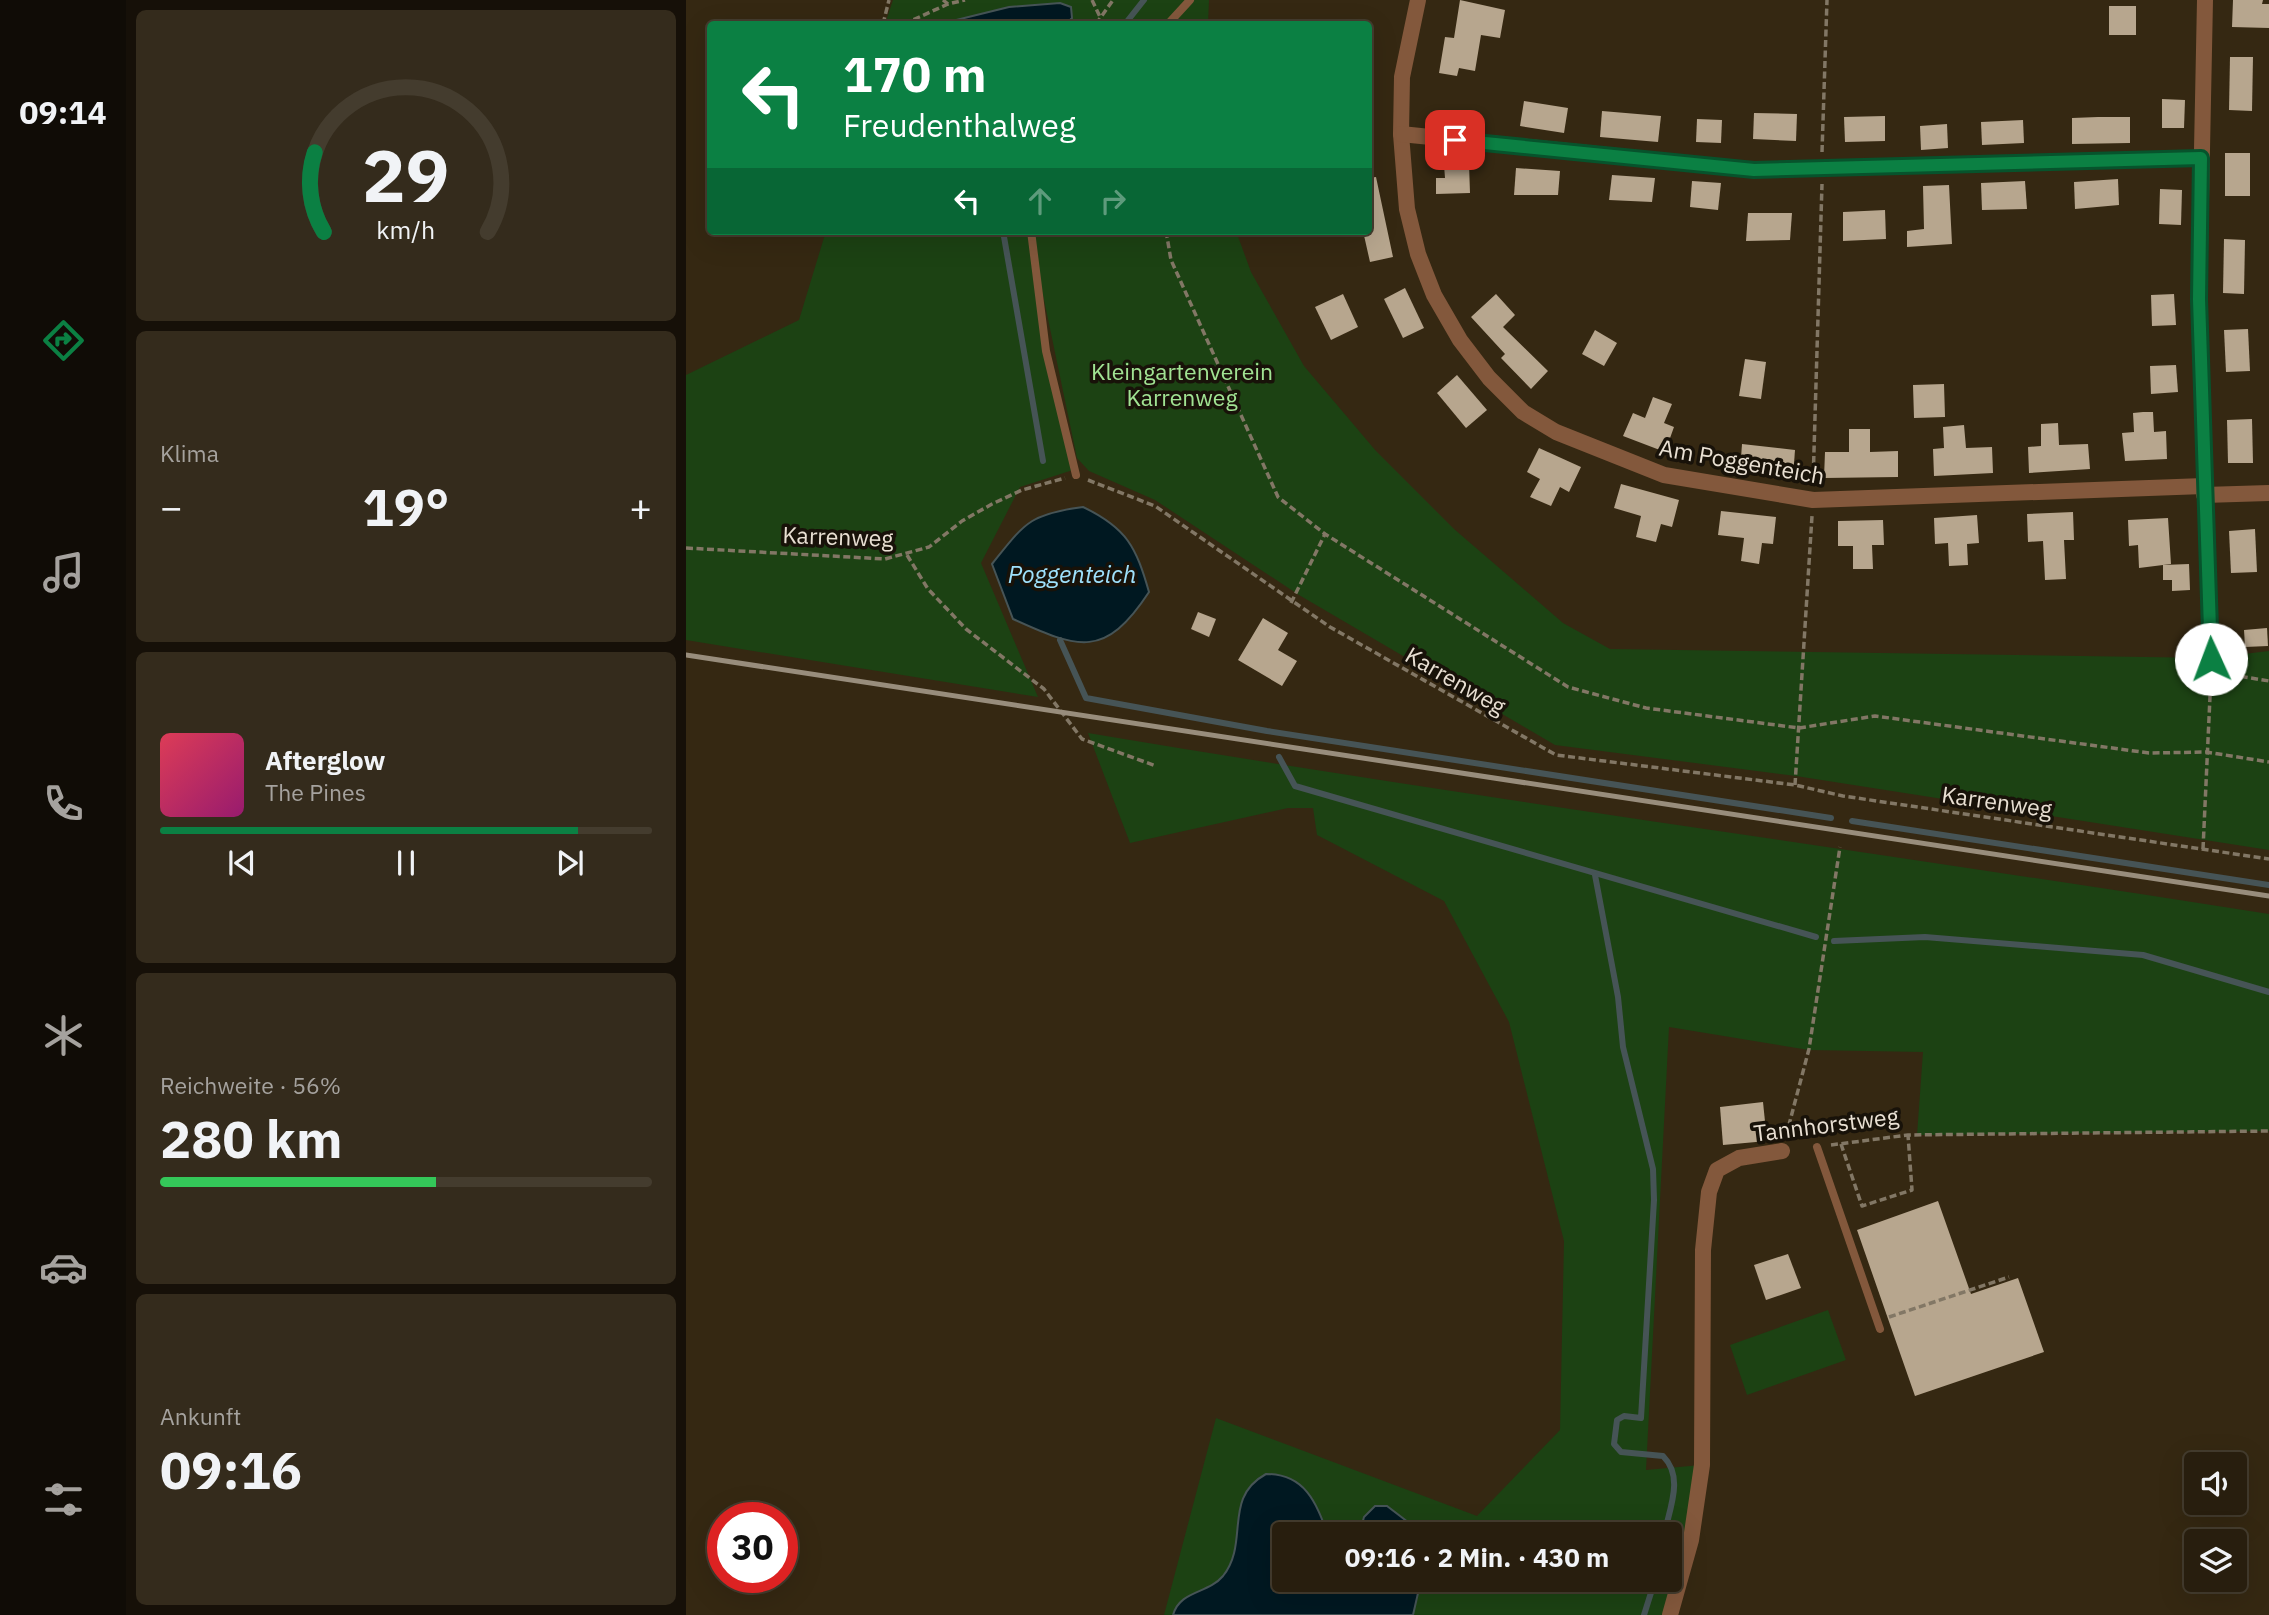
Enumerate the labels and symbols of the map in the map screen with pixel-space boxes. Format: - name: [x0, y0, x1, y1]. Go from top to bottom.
- pin: [1425, 110, 1485, 170]
- park label: Kleingartenverein Karrenweg: [1091, 356, 1273, 412]
- street label: Am Poggenteich: [1657, 432, 1827, 490]
- street label: Karrenweg: [782, 519, 894, 553]
- water label: Poggenteich: [1008, 558, 1136, 590]
- position arrow: [2174, 622, 2248, 696]
- street label: Karrenweg: [1400, 639, 1512, 721]
- street label: Karrenweg: [1940, 778, 2054, 824]
- street label: Tannhorstweg: [1752, 1100, 1900, 1148]
- speed limit sign: 30: [707, 1502, 798, 1593]

